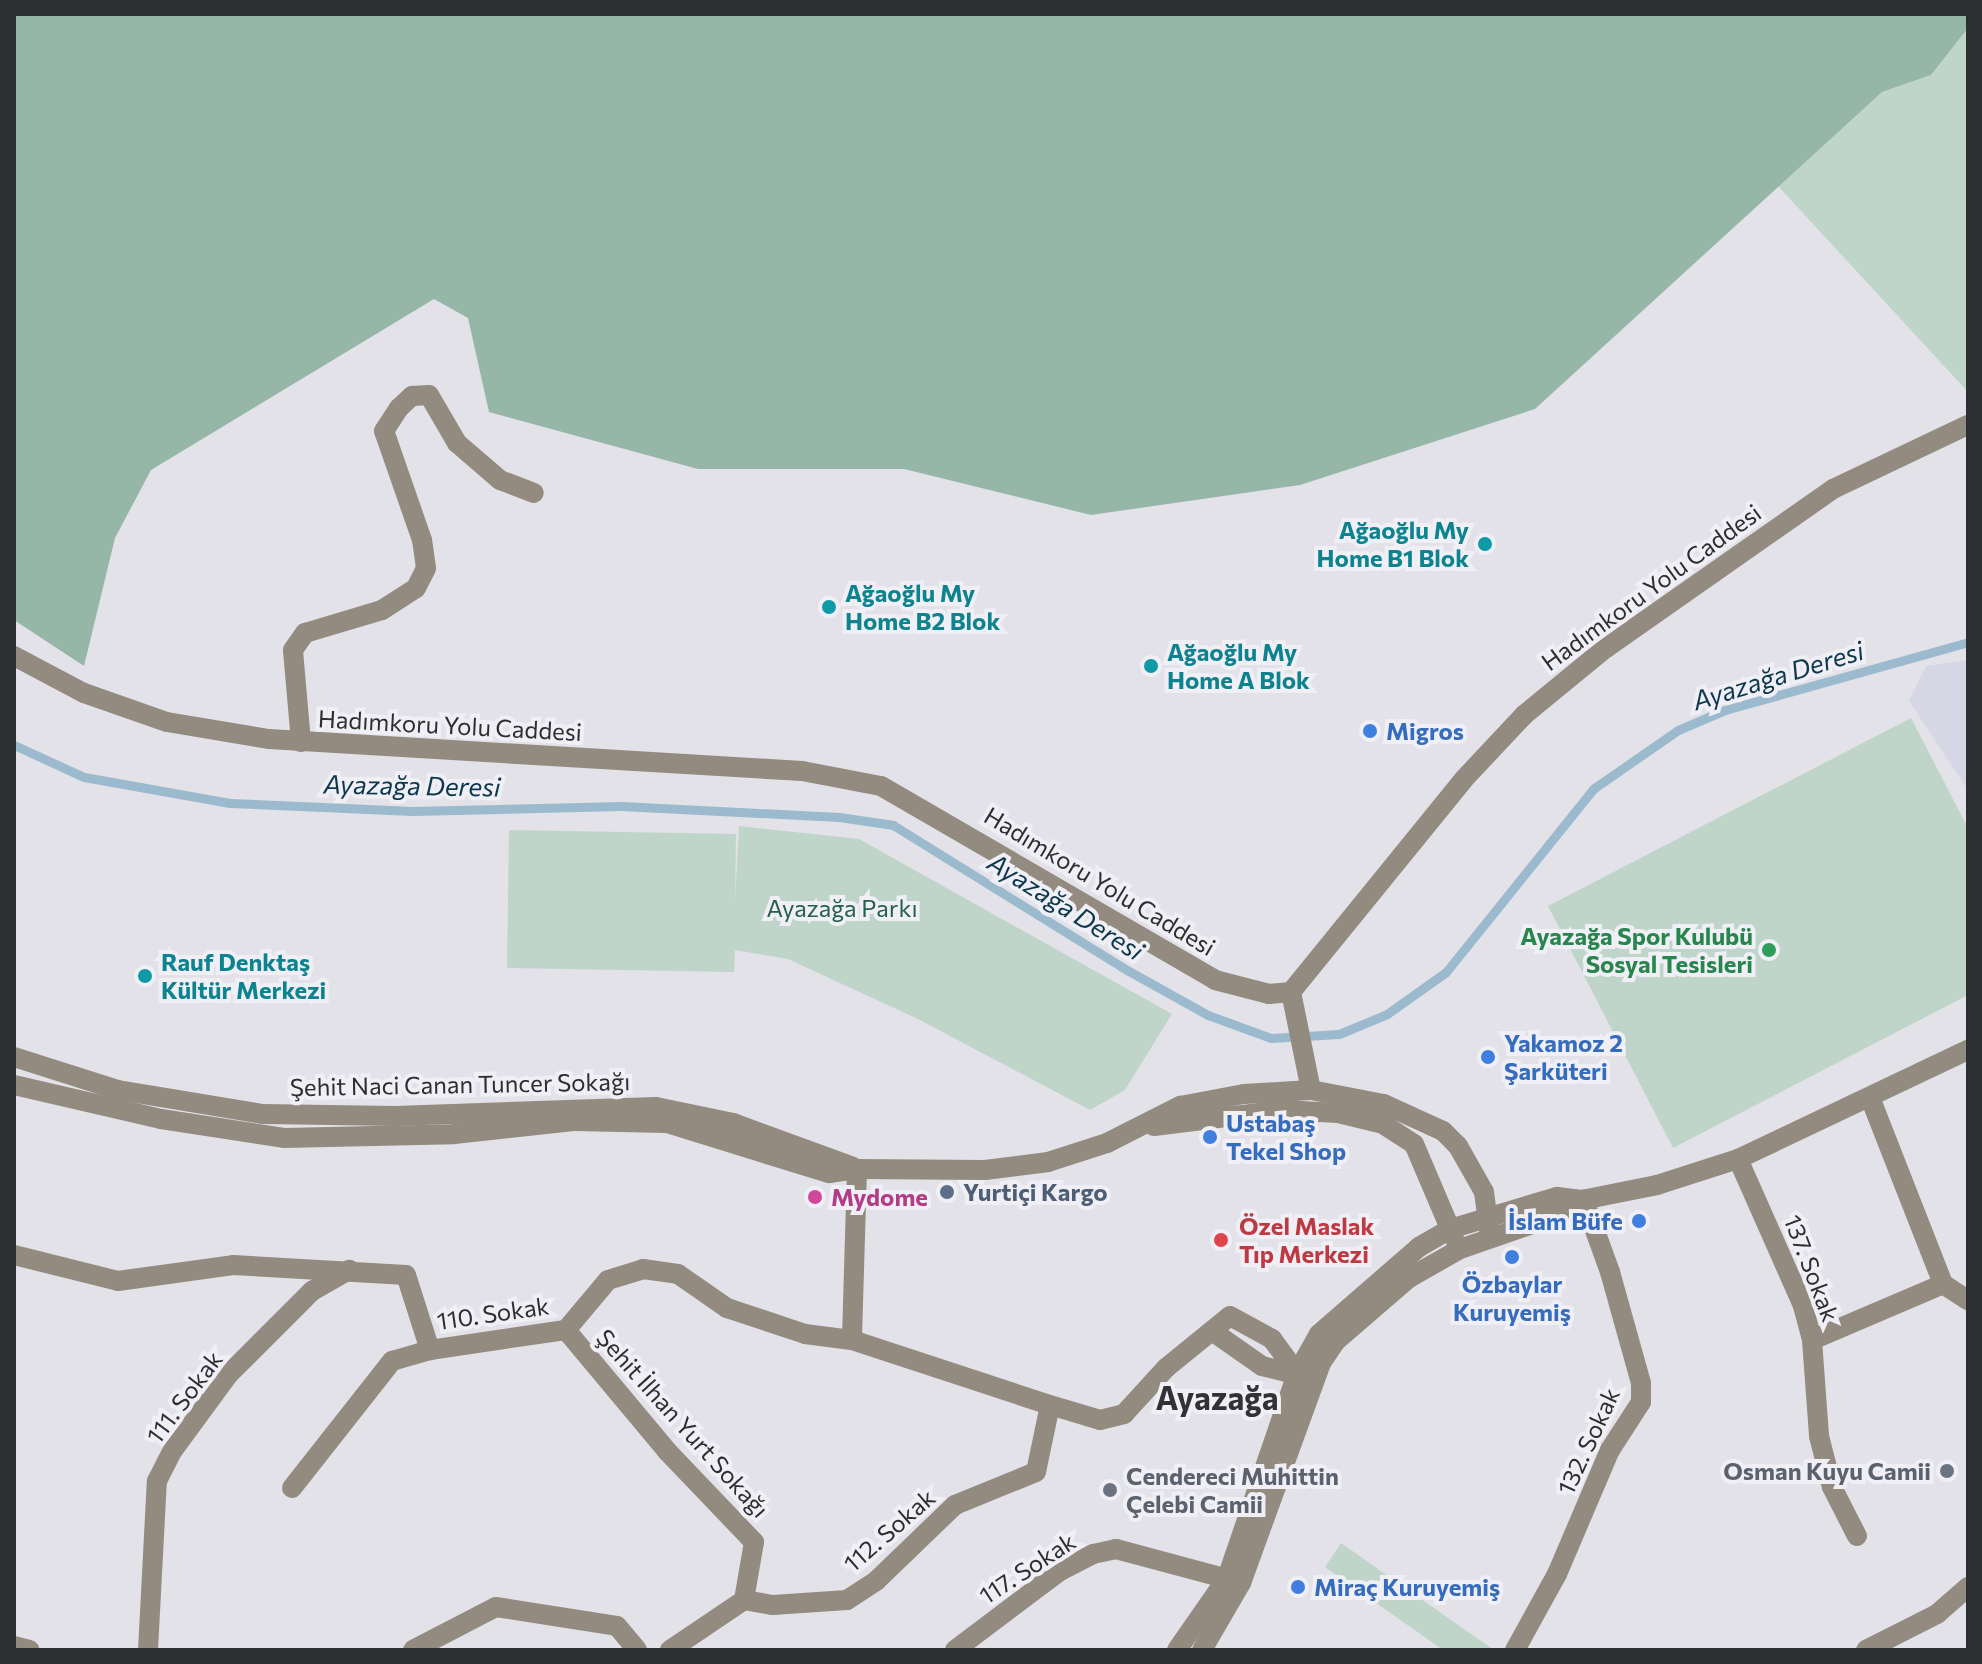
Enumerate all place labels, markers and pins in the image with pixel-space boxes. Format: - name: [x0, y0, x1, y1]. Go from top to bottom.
- place label: Ağaoğlu My Home B1 Blok: [1317, 516, 1469, 572]
- marker: Ağaoğlu My Home B1 Blok: [1476, 535, 1494, 553]
- place label: Ağaoğlu My Home B2 Blok: [845, 579, 1000, 635]
- marker: Ağaoğlu My Home B2 Blok: [820, 598, 838, 616]
- place label: Ağaoğlu My Home A Blok: [1167, 638, 1310, 694]
- marker: Ağaoğlu My Home A Blok: [1142, 657, 1160, 675]
- place label: Migros: [1386, 717, 1464, 745]
- marker: Migros: [1361, 722, 1379, 740]
- place label: Ayazağa Spor Kulubü Sosyal Tesisleri: [1520, 922, 1753, 978]
- marker: Ayazağa Spor Kulubü Sosyal Tesisleri: [1760, 941, 1778, 959]
- place label: Rauf Denktaş Kültür Merkezi: [161, 948, 326, 1004]
- marker: Rauf Denktaş Kültür Merkezi: [136, 967, 154, 985]
- place label: Yakamoz 2 Şarküteri: [1504, 1029, 1623, 1085]
- marker: Yakamoz 2 Şarküteri: [1479, 1048, 1497, 1066]
- place label: Ustabaş Tekel Shop: [1226, 1109, 1346, 1165]
- marker: Ustabaş Tekel Shop: [1201, 1128, 1219, 1146]
- place label: Yurtiçi Kargo: [963, 1178, 1108, 1206]
- place label: Mydome: [831, 1183, 928, 1211]
- marker: Yurtiçi Kargo: [938, 1183, 956, 1201]
- marker: Mydome: [806, 1188, 824, 1206]
- place label: İslam Büfe: [1508, 1207, 1623, 1235]
- place label: Özel Maslak Tıp Merkezi: [1239, 1212, 1374, 1268]
- marker: İslam Büfe: [1630, 1212, 1648, 1230]
- marker: Özel Maslak Tıp Merkezi: [1210, 1229, 1232, 1251]
- marker: Özbaylar Kuruyemiş: [1503, 1248, 1521, 1266]
- place label: Özbaylar Kuruyemiş: [1453, 1270, 1571, 1326]
- place label: Osman Kuyu Camii: [1723, 1457, 1931, 1485]
- place label: Cendereci Muhittin Çelebi Camii: [1126, 1462, 1339, 1518]
- marker: Osman Kuyu Camii: [1938, 1462, 1956, 1480]
- marker: Cendereci Muhittin Çelebi Camii: [1101, 1481, 1119, 1499]
- place label: Miraç Kuruyemiş: [1314, 1573, 1500, 1601]
- marker: Miraç Kuruyemiş: [1289, 1578, 1307, 1596]

